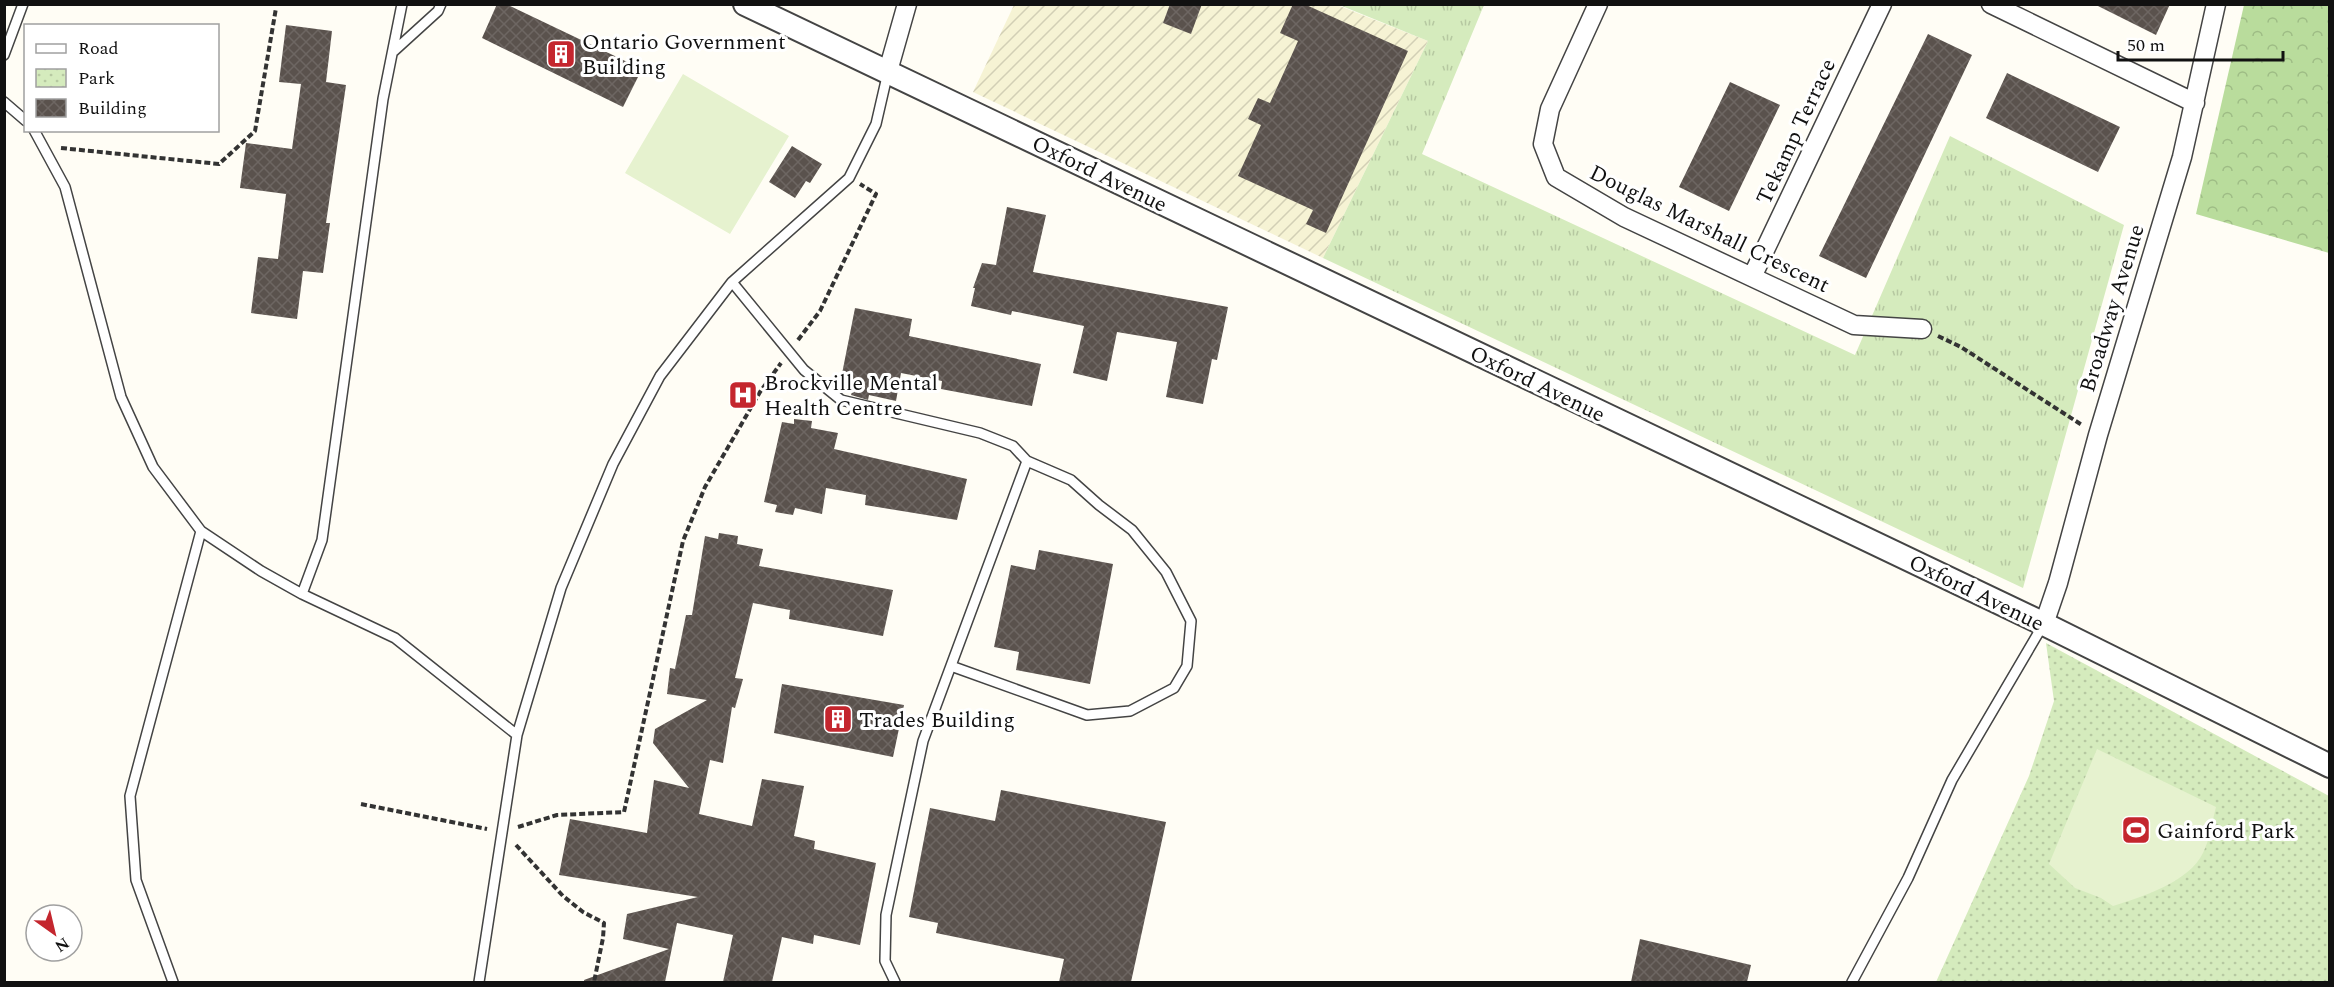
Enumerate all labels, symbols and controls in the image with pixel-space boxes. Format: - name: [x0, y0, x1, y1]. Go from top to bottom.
- legend: [24, 24, 219, 132]
- scale bar: [2118, 24, 2283, 62]
- place label: Ontario Government Building: [582, 26, 786, 84]
- text: 50 m: [2127, 32, 2165, 59]
- text: Road: [78, 35, 119, 62]
- building icon: Ontario Government Building: [545, 38, 577, 70]
- street label: Tekamp Terrace: [1748, 53, 1845, 210]
- text: Park: [78, 65, 115, 92]
- text: Building: [78, 95, 147, 122]
- street label: Oxford Avenue: [1026, 127, 1173, 221]
- street label: Douglas Marshall Crescent: [1584, 157, 1835, 302]
- street label: Broadway Avenue: [2071, 220, 2154, 397]
- street label: Oxford Avenue: [1464, 337, 1611, 431]
- place label: Brockville Mental Health Centre: [764, 367, 938, 425]
- hospital icon: Brockville Mental Health Centre: [727, 379, 759, 411]
- street label: Oxford Avenue: [1903, 546, 2050, 640]
- building icon: Trades Building: [822, 703, 854, 735]
- place label: Trades Building: [859, 704, 1015, 737]
- sports icon: Gainford Park: [2120, 814, 2152, 846]
- place label: Gainford Park: [2157, 815, 2296, 848]
- north arrow: [24, 903, 84, 963]
- text: N: [50, 931, 74, 958]

